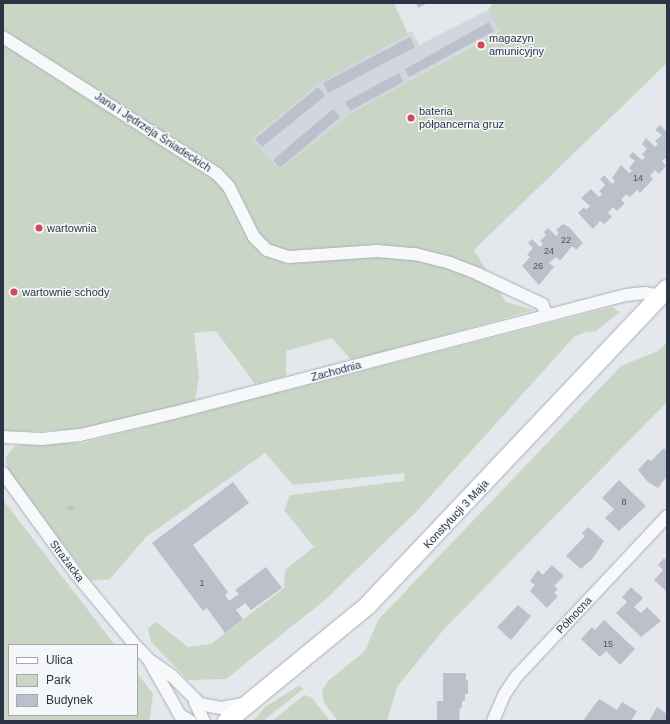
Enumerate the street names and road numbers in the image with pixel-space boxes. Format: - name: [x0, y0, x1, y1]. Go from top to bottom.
- street label: Jana i Jędrzeja Śniadeckich: [92, 89, 214, 175]
- street label: Zachodnia: [309, 358, 363, 384]
- street label: Konstytucji 3 Maja: [421, 477, 491, 551]
- street label: Strażacka: [47, 537, 87, 585]
- street label: Północna: [554, 594, 594, 636]

